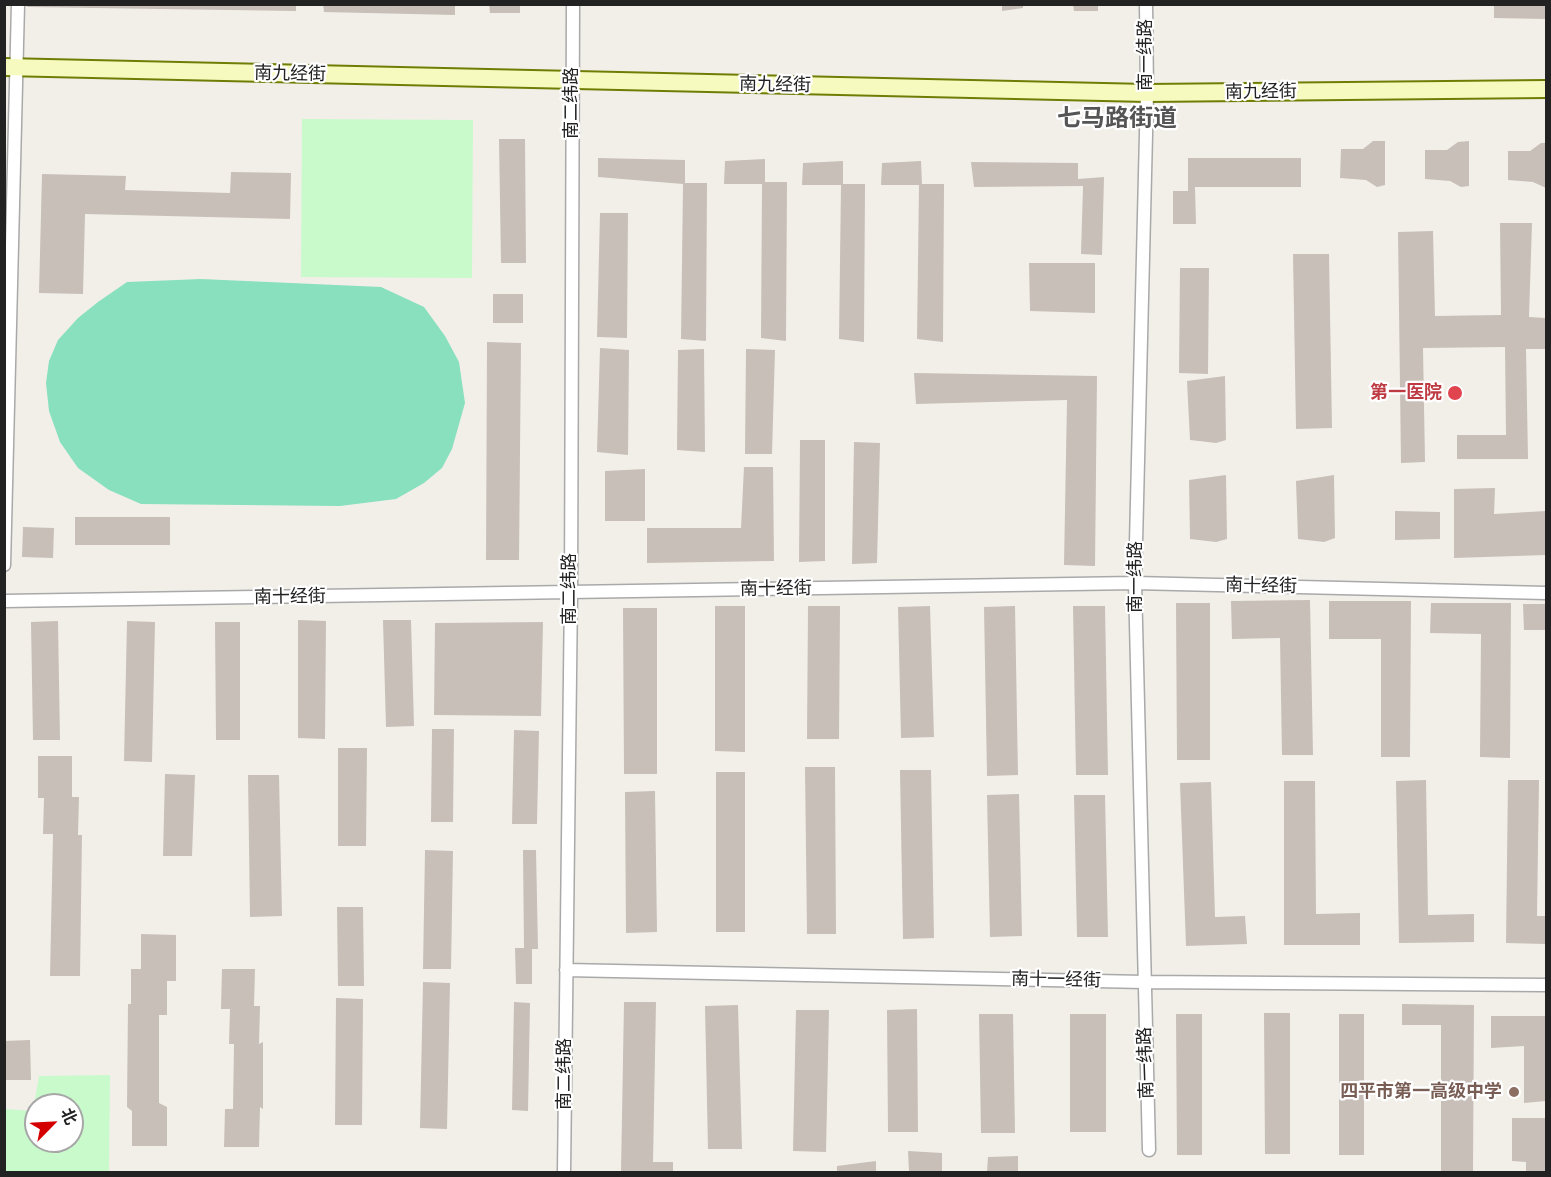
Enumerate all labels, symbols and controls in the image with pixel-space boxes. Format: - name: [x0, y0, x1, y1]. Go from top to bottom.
- street label: 南一纬路: [1135, 19, 1157, 91]
- street label: 南九经街: [254, 63, 326, 85]
- street label: 南二纬路: [561, 67, 583, 139]
- street label: 南九经街: [739, 74, 811, 96]
- street label: 南九经街: [1225, 81, 1297, 103]
- district label: 七马路街道: [1057, 105, 1177, 133]
- place label: 第一医院: [1370, 382, 1442, 404]
- marker: 第一医院: [1446, 384, 1464, 402]
- street label: 南一纬路: [1125, 541, 1147, 613]
- street label: 南二纬路: [559, 553, 581, 625]
- street label: 南十经街: [1225, 575, 1297, 597]
- street label: 南十经街: [740, 578, 812, 600]
- street label: 南十经街: [254, 586, 326, 608]
- street label: 南十一经街: [1011, 968, 1101, 992]
- street label: 南一纬路: [1134, 1027, 1158, 1099]
- street label: 南二纬路: [554, 1038, 576, 1110]
- place label: 四平市第一高级中学: [1340, 1081, 1502, 1103]
- marker: 四平市第一高级中学: [1507, 1085, 1521, 1099]
- north arrow: [24, 1093, 84, 1153]
- text: 北: [57, 1105, 81, 1127]

